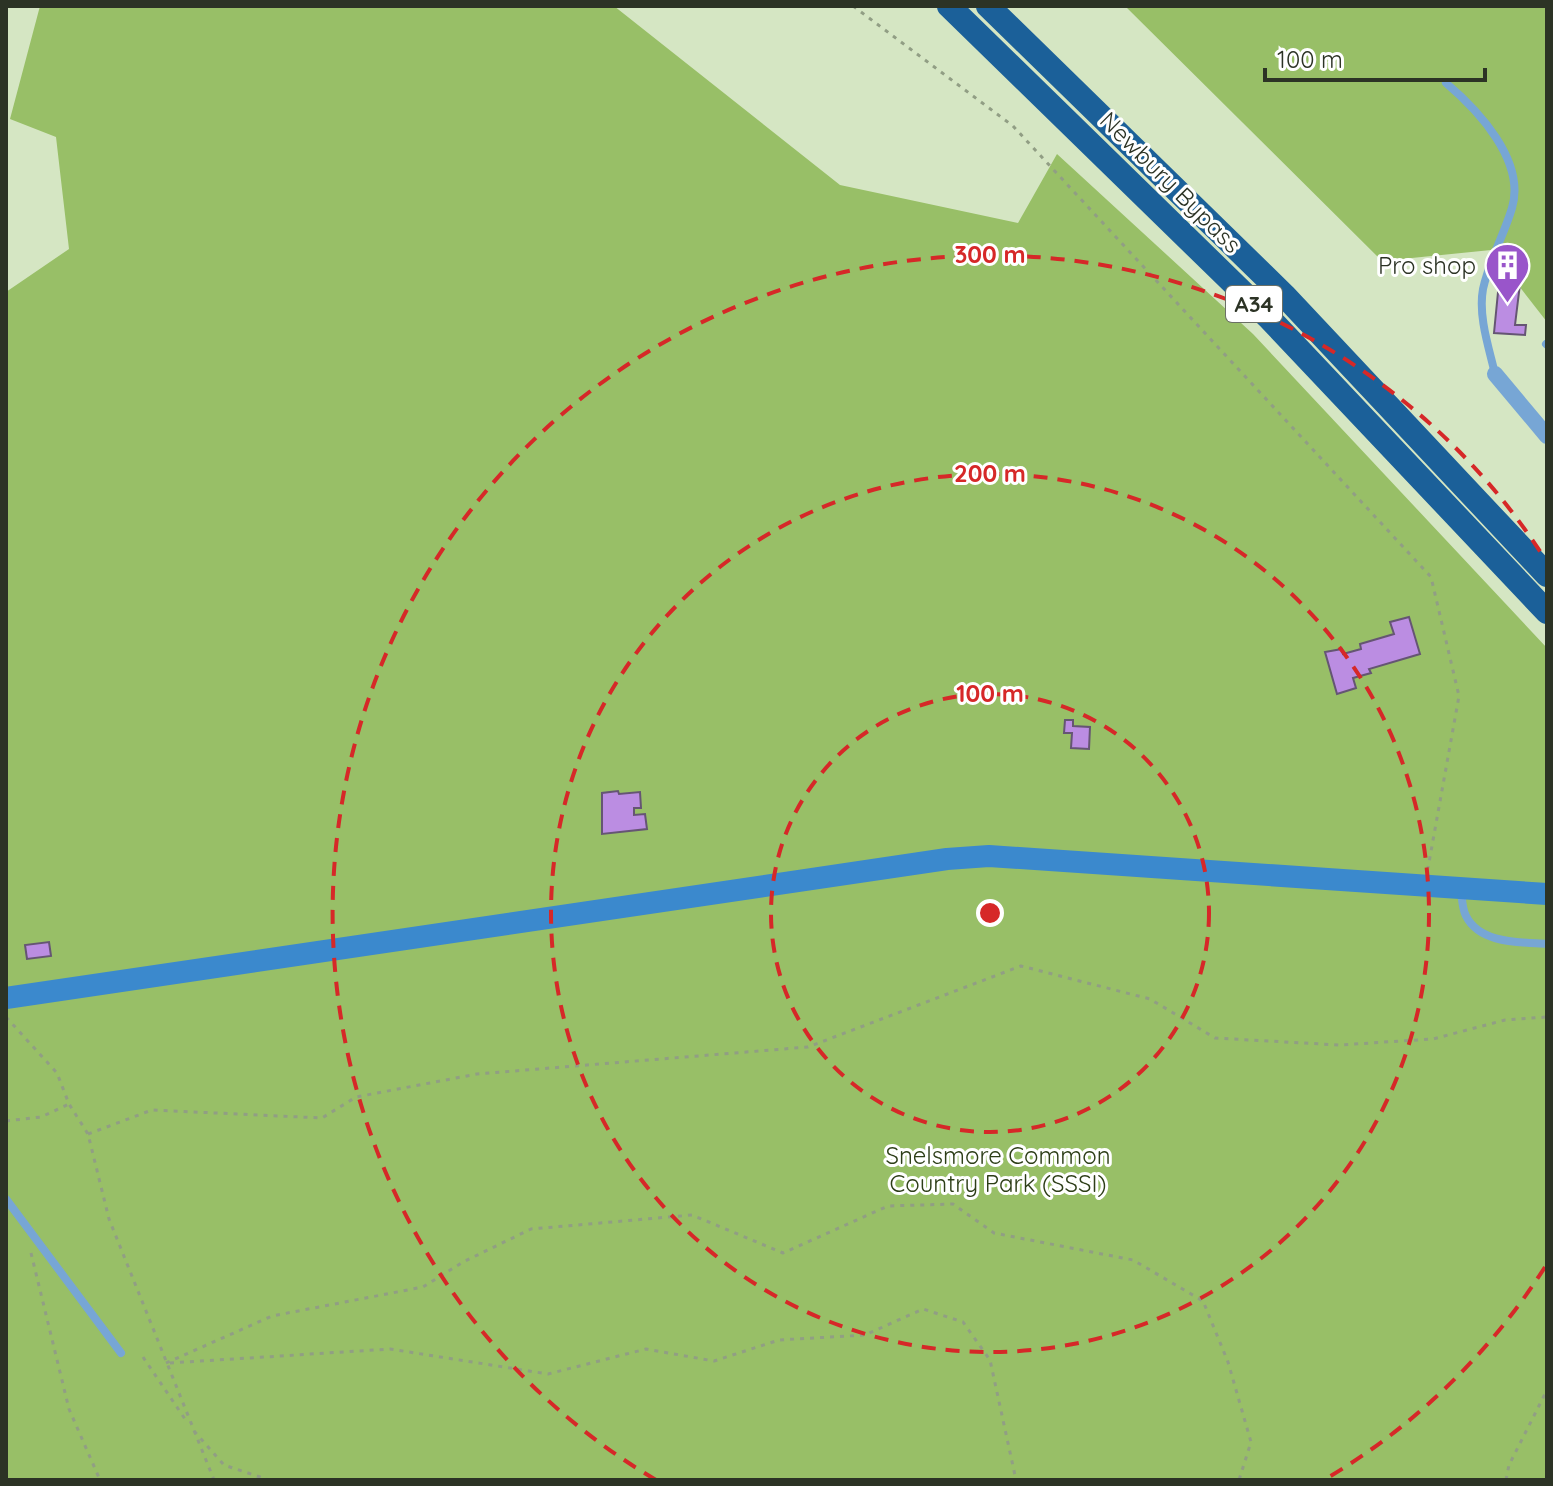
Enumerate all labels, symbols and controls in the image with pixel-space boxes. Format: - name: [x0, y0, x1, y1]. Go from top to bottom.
- scale bar: [1265, 32, 1485, 82]
- text: 100 m: [1277, 44, 1343, 74]
- street label: Newbury Bypass: [1094, 105, 1248, 259]
- text: 300 m: [954, 239, 1026, 269]
- building icon: Pro shop: [1483, 241, 1531, 304]
- place label: Pro shop: [1378, 250, 1476, 280]
- road number: A34: [1226, 286, 1282, 322]
- text: 200 m: [954, 458, 1026, 488]
- text: 100 m: [956, 678, 1024, 708]
- centre of rings: [976, 899, 1004, 927]
- park label: Snelsmore Common Country Park (SSSI): [885, 1140, 1111, 1198]

